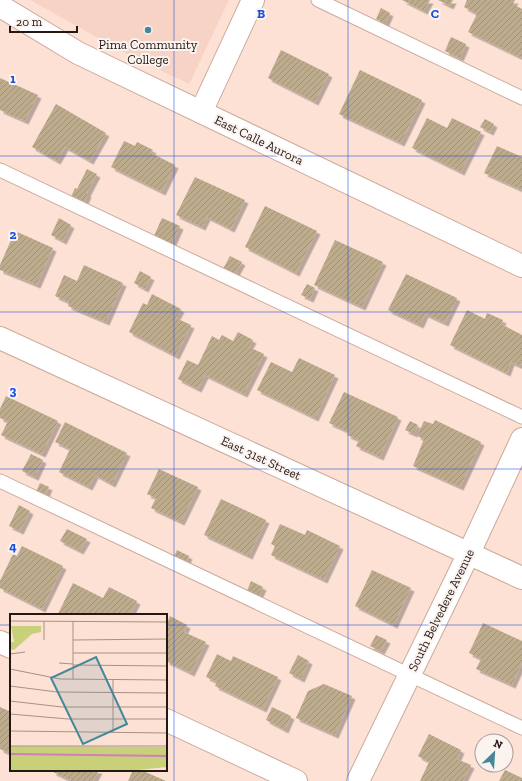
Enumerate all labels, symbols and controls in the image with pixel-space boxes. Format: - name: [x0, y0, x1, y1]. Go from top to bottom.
- text: B: [257, 6, 265, 21]
- text: C: [431, 6, 439, 21]
- scale bar: [10, 8, 77, 34]
- text: 20 m: [16, 15, 43, 29]
- marker: Pima Community College: [143, 25, 153, 35]
- place label: Pima Community College: [99, 37, 198, 67]
- text: 1: [10, 71, 16, 86]
- street label: East Calle Aurora: [212, 112, 307, 168]
- text: 2: [10, 227, 17, 242]
- text: 3: [10, 383, 17, 398]
- street label: East 31st Street: [219, 433, 304, 483]
- text: 4: [9, 539, 17, 554]
- street label: South Belvedere Avenue: [405, 546, 477, 674]
- inset map: [10, 614, 167, 771]
- north arrow: [474, 733, 514, 773]
- text: N: [491, 737, 505, 752]

